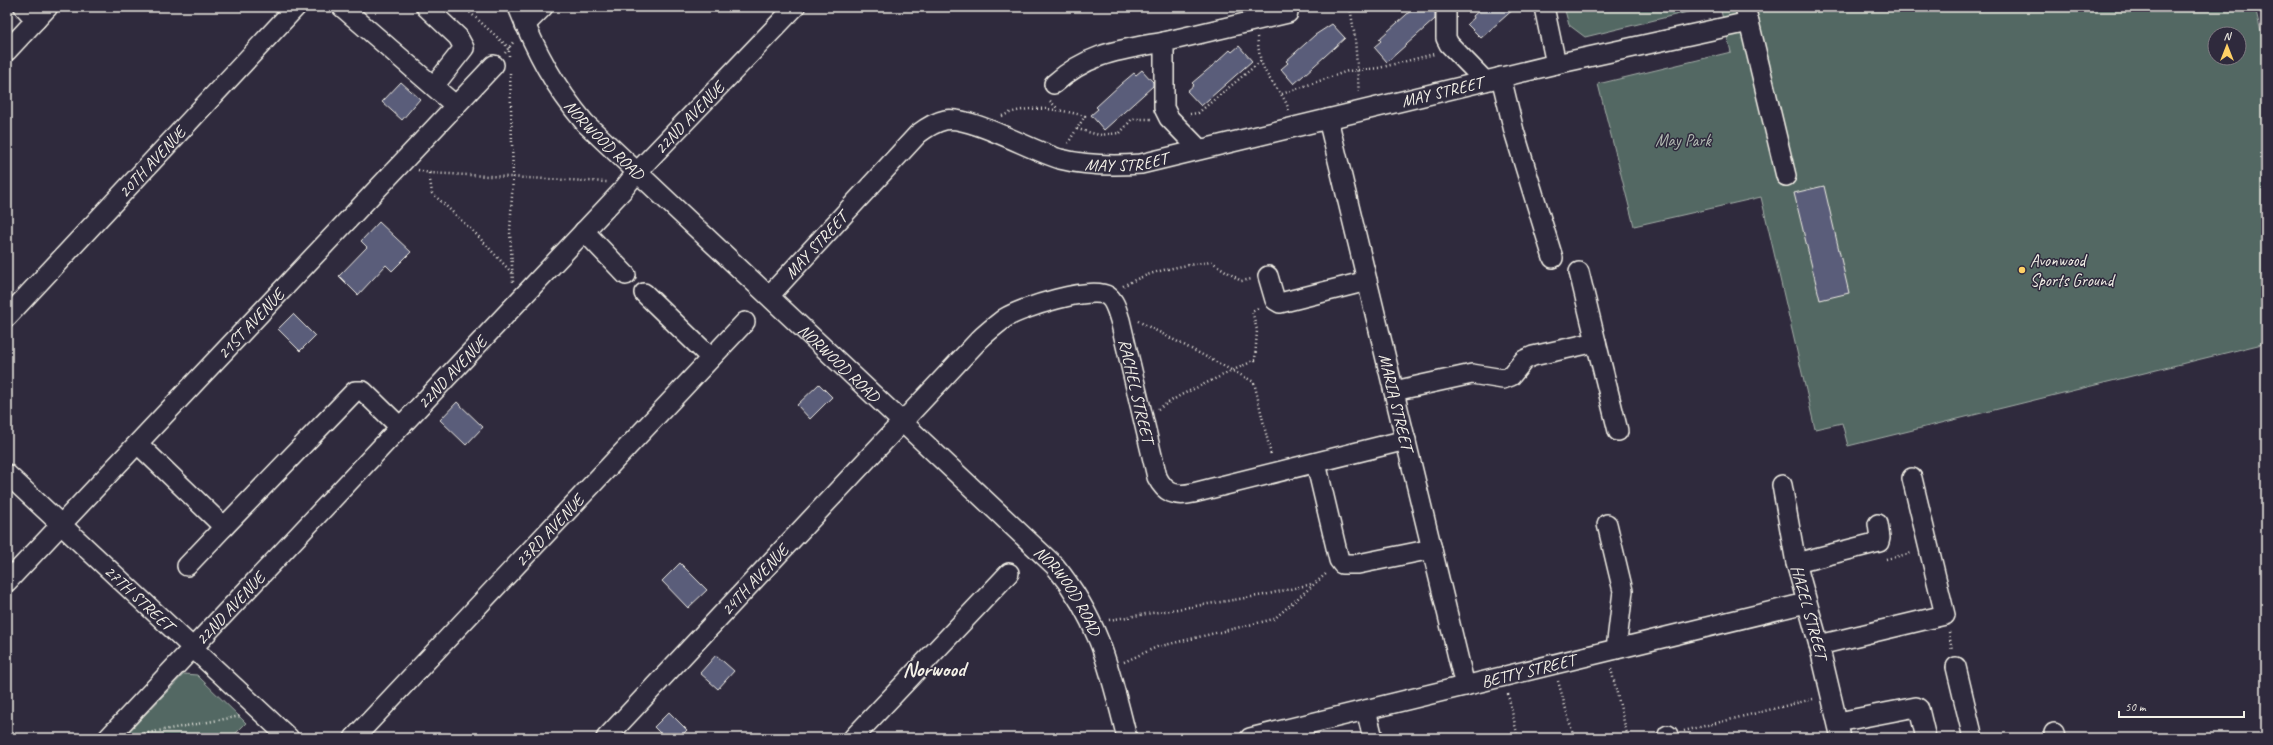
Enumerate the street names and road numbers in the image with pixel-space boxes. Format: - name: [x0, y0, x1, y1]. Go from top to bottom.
- street label: MAY STREET: [1399, 71, 1489, 111]
- street label: 22ND AVENUE: [650, 76, 730, 158]
- street label: NORWOOD ROAD: [560, 96, 650, 185]
- street label: 20TH AVENUE: [113, 121, 191, 202]
- street label: MAY STREET: [1084, 147, 1174, 176]
- street label: MAY STREET: [780, 204, 854, 283]
- street label: 21ST AVENUE: [212, 283, 290, 363]
- street label: NORWOOD ROAD: [794, 319, 886, 408]
- street label: 22ND AVENUE: [413, 330, 492, 413]
- street label: RACHEL STREET: [1114, 337, 1160, 449]
- street label: MARIA STREET: [1375, 351, 1419, 456]
- street label: 23RD AVENUE: [510, 488, 589, 571]
- street label: 24TH AVENUE: [716, 538, 794, 620]
- street label: NORWOOD ROAD: [1030, 541, 1107, 640]
- street label: 27TH STREET: [100, 560, 181, 638]
- street label: HAZEL STREET: [1787, 563, 1833, 664]
- street label: 22ND AVENUE: [191, 566, 270, 649]
- street label: BETTY STREET: [1479, 648, 1581, 692]

